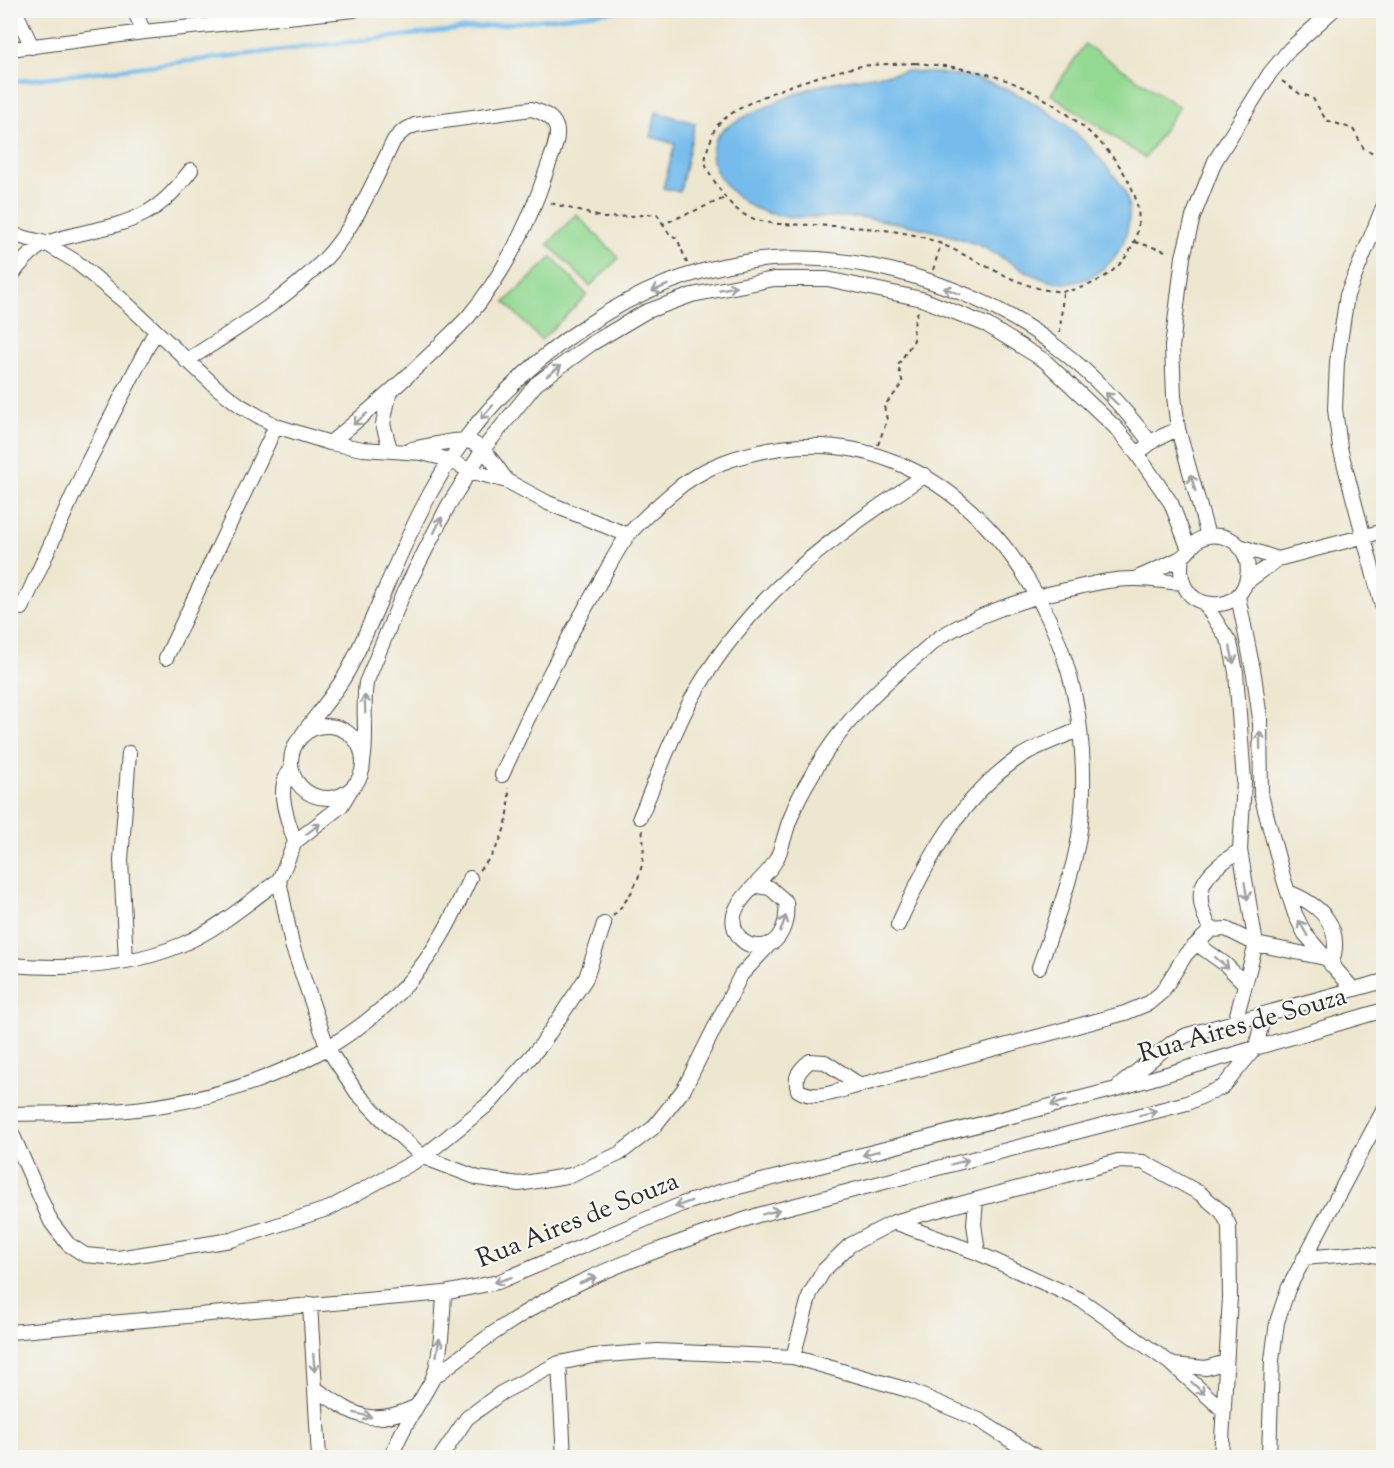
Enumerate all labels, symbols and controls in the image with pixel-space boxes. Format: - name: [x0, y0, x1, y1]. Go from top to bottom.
- one-way arrow: [718, 282, 737, 293]
- one-way arrow: [652, 283, 670, 294]
- one-way arrow: [943, 285, 962, 296]
- one-way arrow: [546, 364, 562, 377]
- one-way arrow: [1104, 391, 1119, 406]
- one-way arrow: [480, 405, 494, 420]
- one-way arrow: [352, 412, 368, 425]
- one-way arrow: [1187, 473, 1198, 492]
- one-way arrow: [433, 517, 444, 535]
- one-way arrow: [1227, 645, 1238, 664]
- one-way arrow: [359, 695, 370, 715]
- one-way arrow: [1255, 731, 1266, 751]
- one-way arrow: [305, 823, 321, 835]
- one-way arrow: [1240, 880, 1251, 900]
- one-way arrow: [779, 915, 790, 934]
- one-way arrow: [1297, 920, 1309, 937]
- one-way arrow: [1214, 956, 1230, 969]
- street label: Rua Aires de Souza: [1135, 979, 1351, 1073]
- one-way arrow: [1050, 1098, 1069, 1110]
- one-way arrow: [1139, 1107, 1158, 1118]
- one-way arrow: [861, 1147, 880, 1159]
- one-way arrow: [950, 1156, 969, 1168]
- street label: Rua Aires de Souza: [471, 1164, 685, 1278]
- one-way arrow: [674, 1200, 693, 1211]
- one-way arrow: [761, 1205, 780, 1217]
- one-way arrow: [579, 1273, 597, 1284]
- one-way arrow: [494, 1275, 513, 1286]
- one-way arrow: [433, 1338, 444, 1358]
- one-way arrow: [309, 1352, 320, 1372]
- one-way arrow: [1190, 1380, 1205, 1394]
- one-way arrow: [353, 1410, 372, 1422]

